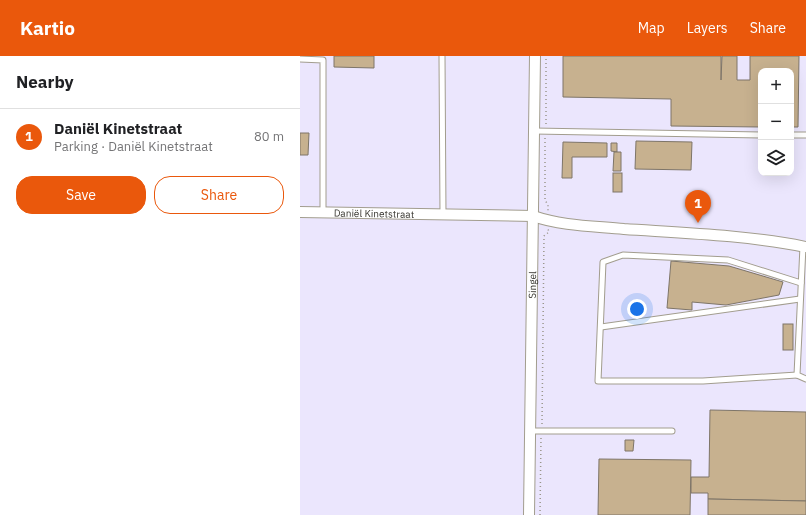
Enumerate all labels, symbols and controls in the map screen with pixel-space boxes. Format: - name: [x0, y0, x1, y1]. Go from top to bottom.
- text: Kartio: [20, 16, 75, 40]
- text: Map: [638, 19, 665, 37]
- text: Layers: [687, 19, 728, 37]
- text: Share: [750, 19, 786, 37]
- map controls: [758, 68, 794, 176]
- button: +: [758, 68, 794, 104]
- text: Nearby: [16, 71, 74, 93]
- button: −: [758, 104, 794, 140]
- text: Daniël Kinetstraat: [54, 119, 182, 138]
- text: 1: [25, 128, 33, 145]
- text: 80 m: [254, 128, 284, 145]
- text: Parking · Daniël Kinetstraat: [54, 138, 213, 155]
- button: layers: [758, 140, 794, 176]
- button: Save: [16, 176, 146, 214]
- button: Share: [154, 176, 284, 214]
- pin: 1: [685, 190, 711, 223]
- street label: Daniël Kinetstraat: [334, 207, 415, 221]
- street label: Singel: [526, 271, 539, 299]
- your location: [627, 299, 647, 319]

